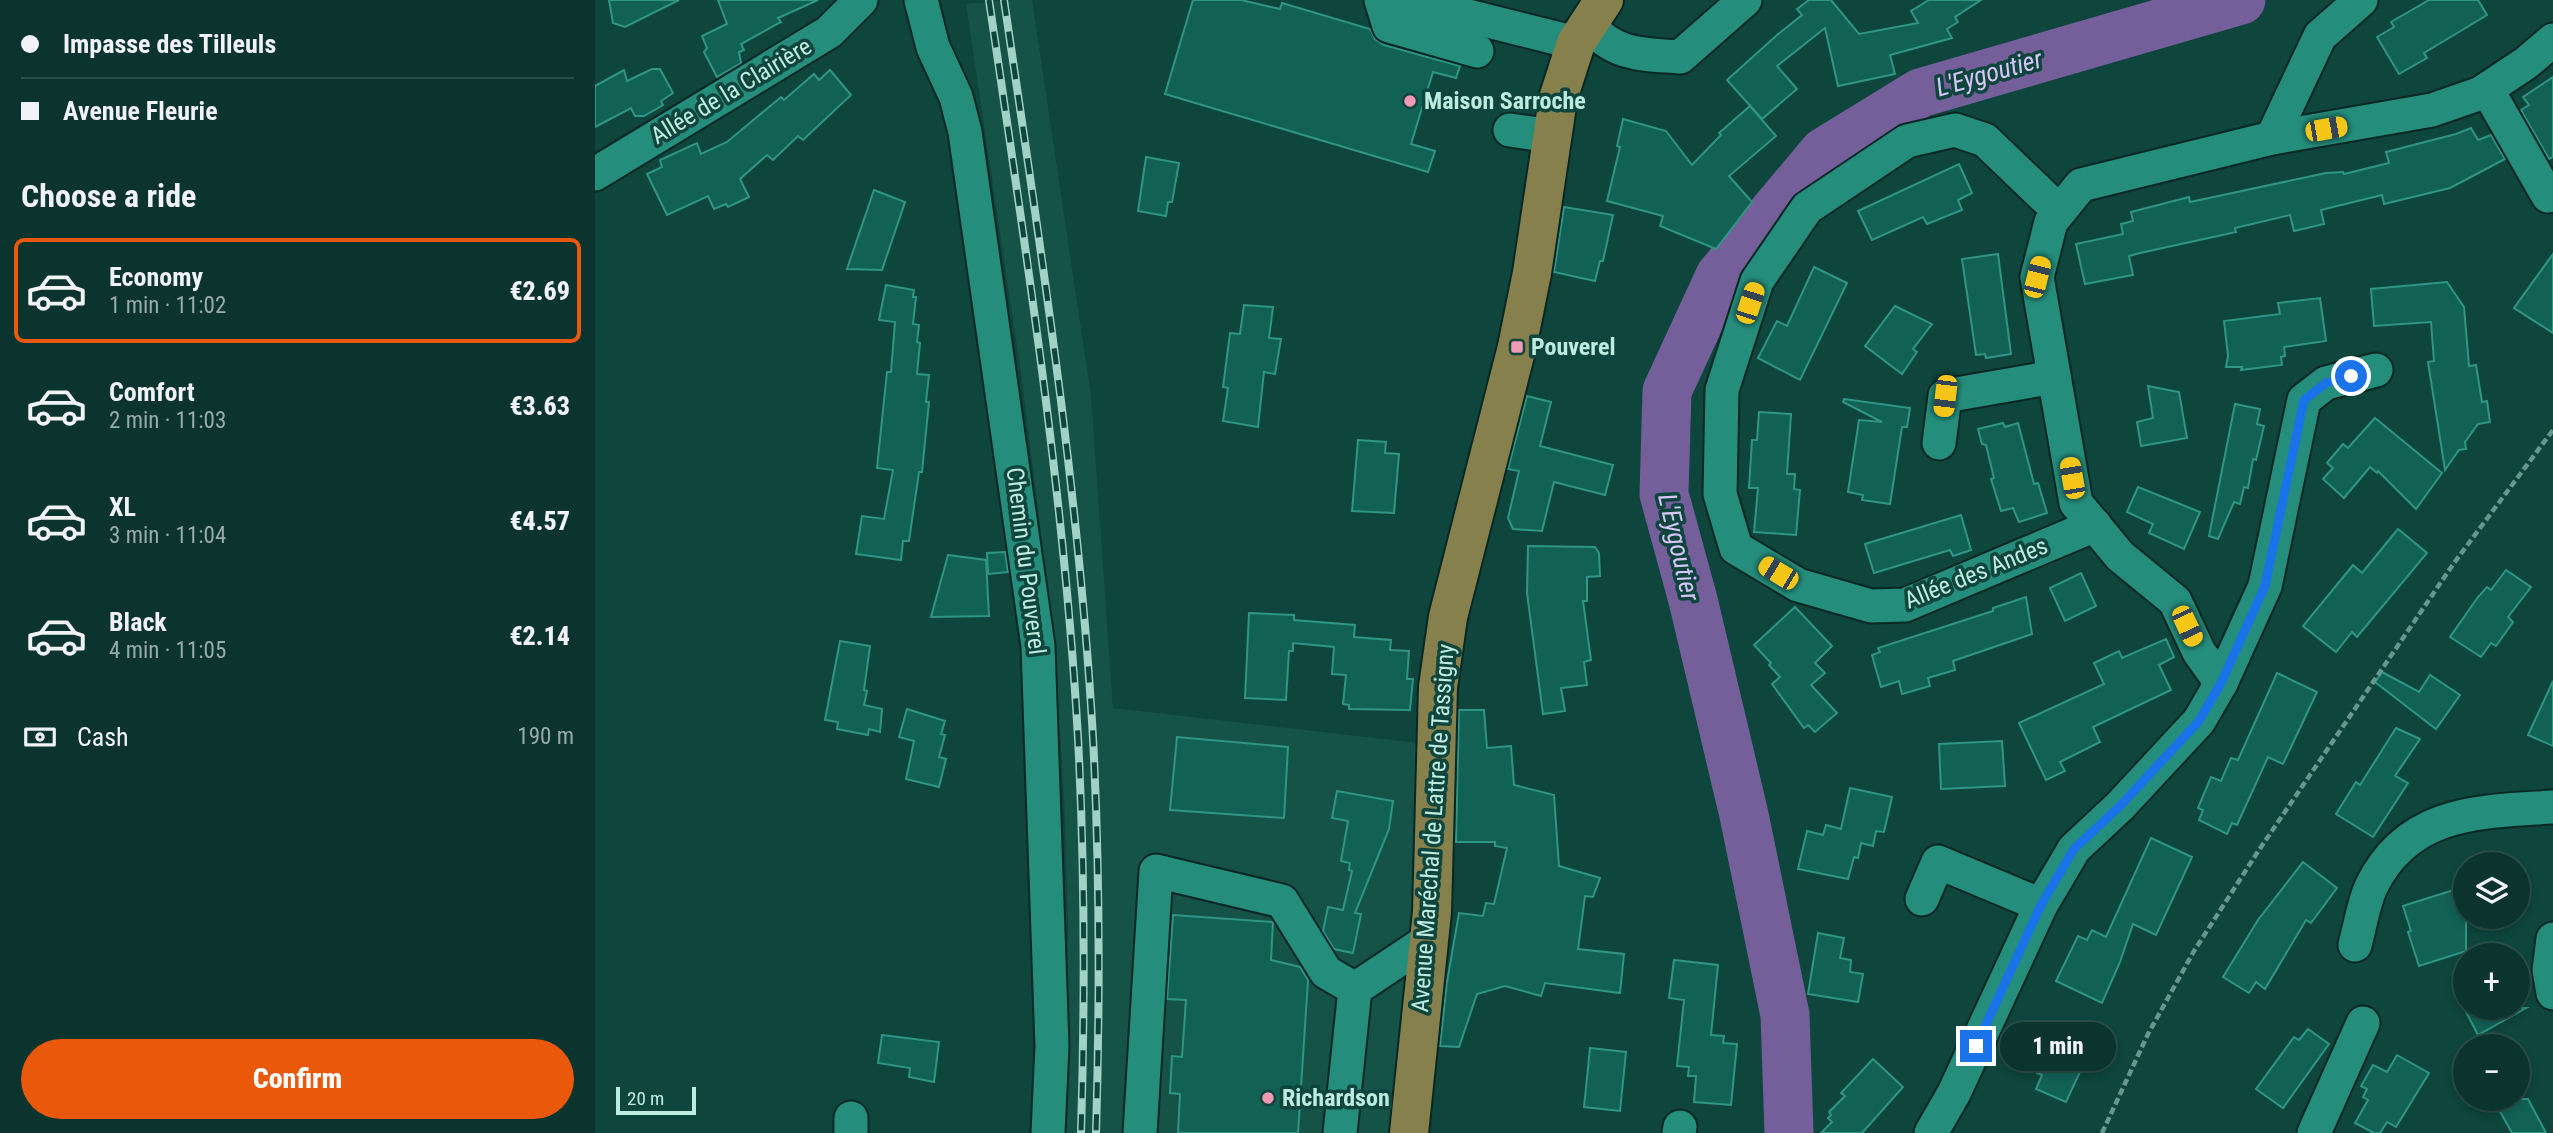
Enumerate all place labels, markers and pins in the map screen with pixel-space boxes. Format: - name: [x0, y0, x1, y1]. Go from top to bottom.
- place label: Maison Sarroche: [1424, 87, 1586, 115]
- marker: Maison Sarroche: [1402, 93, 1418, 109]
- place label: Pouverel: [1531, 333, 1616, 361]
- marker: Pouverel: [1509, 339, 1525, 355]
- place label: Richardson: [1282, 1084, 1390, 1112]
- marker: Richardson: [1260, 1090, 1276, 1106]

